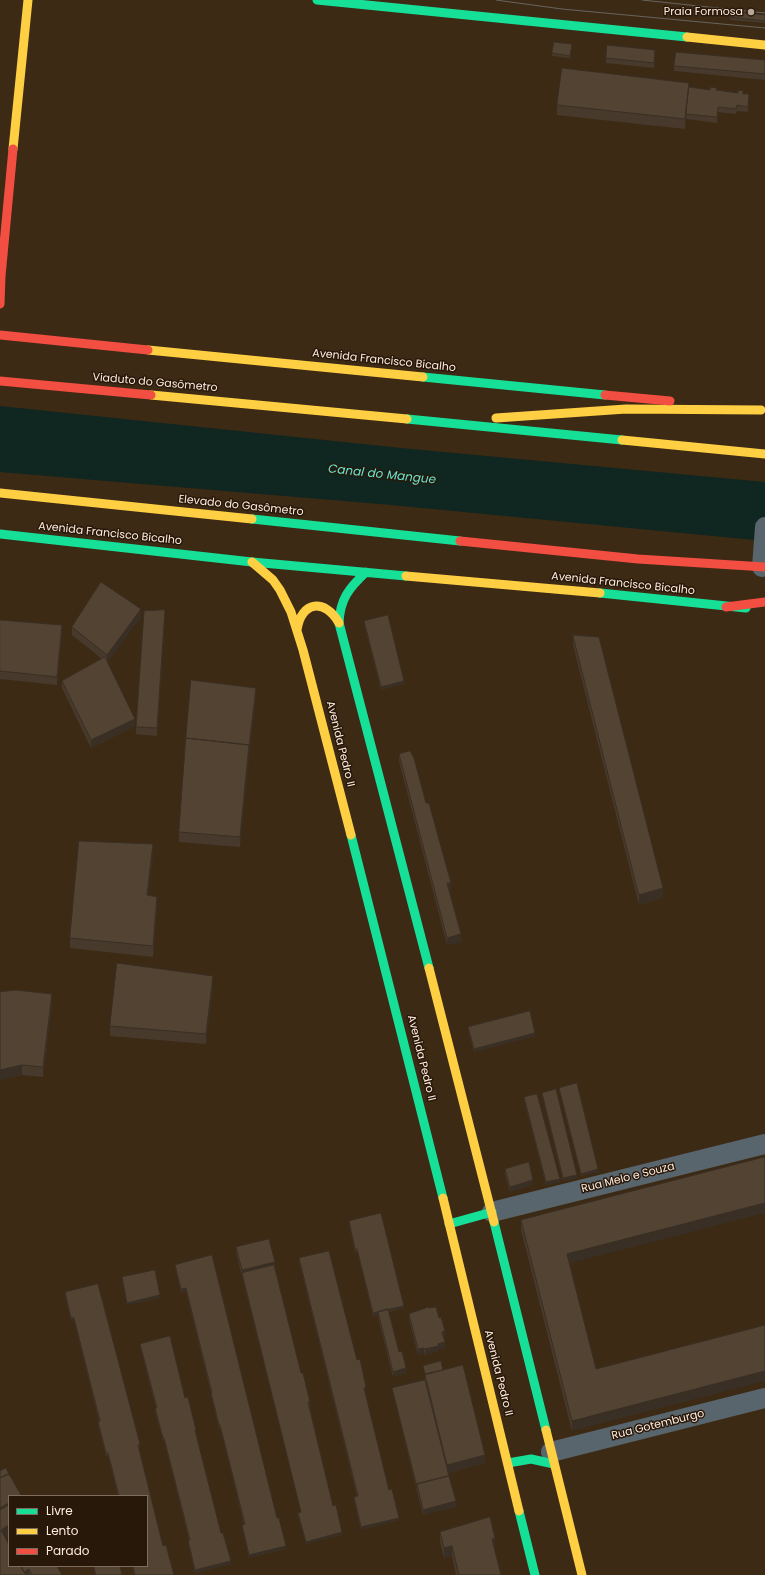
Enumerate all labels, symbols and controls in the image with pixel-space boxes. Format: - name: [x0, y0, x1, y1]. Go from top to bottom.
- place label: Praia Formosa: [664, 5, 743, 19]
- marker: Praia Formosa: [746, 7, 756, 17]
- street label: Avenida Francisco Bicalho: [312, 347, 456, 375]
- street label: Viaduto do Gasômetro: [92, 371, 218, 395]
- water label: Canal do Mangue: [327, 462, 437, 488]
- street label: Elevado do Gasômetro: [178, 493, 304, 519]
- street label: Avenida Francisco Bicalho: [38, 520, 182, 548]
- street label: Avenida Francisco Bicalho: [551, 570, 695, 598]
- street label: Avenida Pedro II: [323, 700, 357, 788]
- street label: Avenida Pedro II: [404, 1014, 438, 1102]
- street label: Rua Melo e Souza: [580, 1160, 676, 1196]
- street label: Avenida Pedro II: [481, 1329, 515, 1417]
- street label: Rua Gotemburgo: [610, 1407, 706, 1443]
- legend: [8, 1495, 148, 1567]
- text: Livre: [46, 1502, 73, 1519]
- text: Lento: [46, 1522, 78, 1539]
- text: Parado: [46, 1542, 89, 1559]

